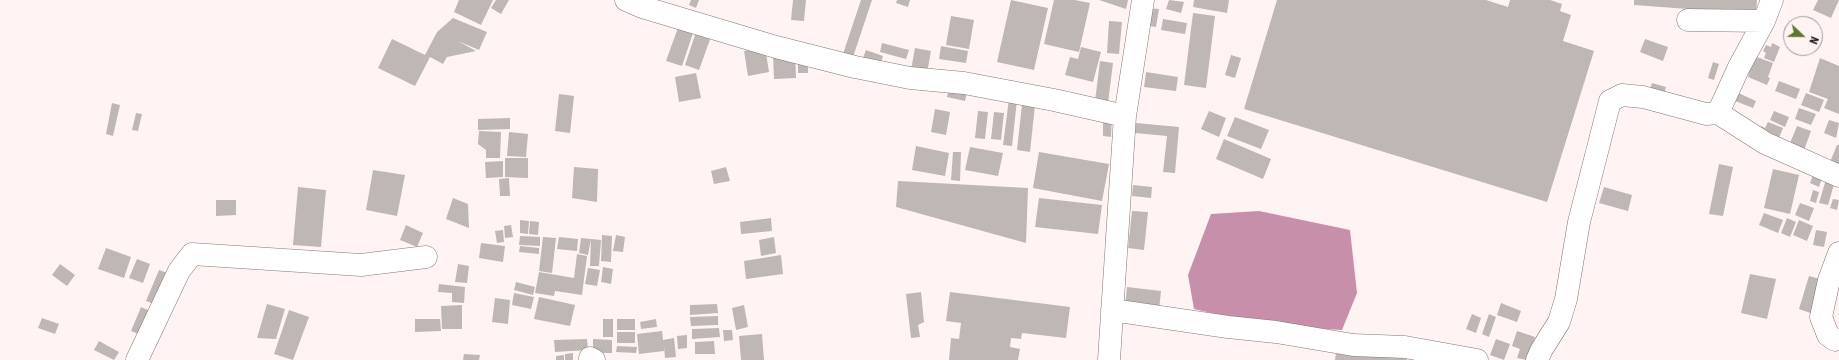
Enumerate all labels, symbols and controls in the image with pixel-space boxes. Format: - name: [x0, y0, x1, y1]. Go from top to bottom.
- north arrow: [1783, 16, 1823, 56]
- text: N: [1805, 34, 1822, 47]

